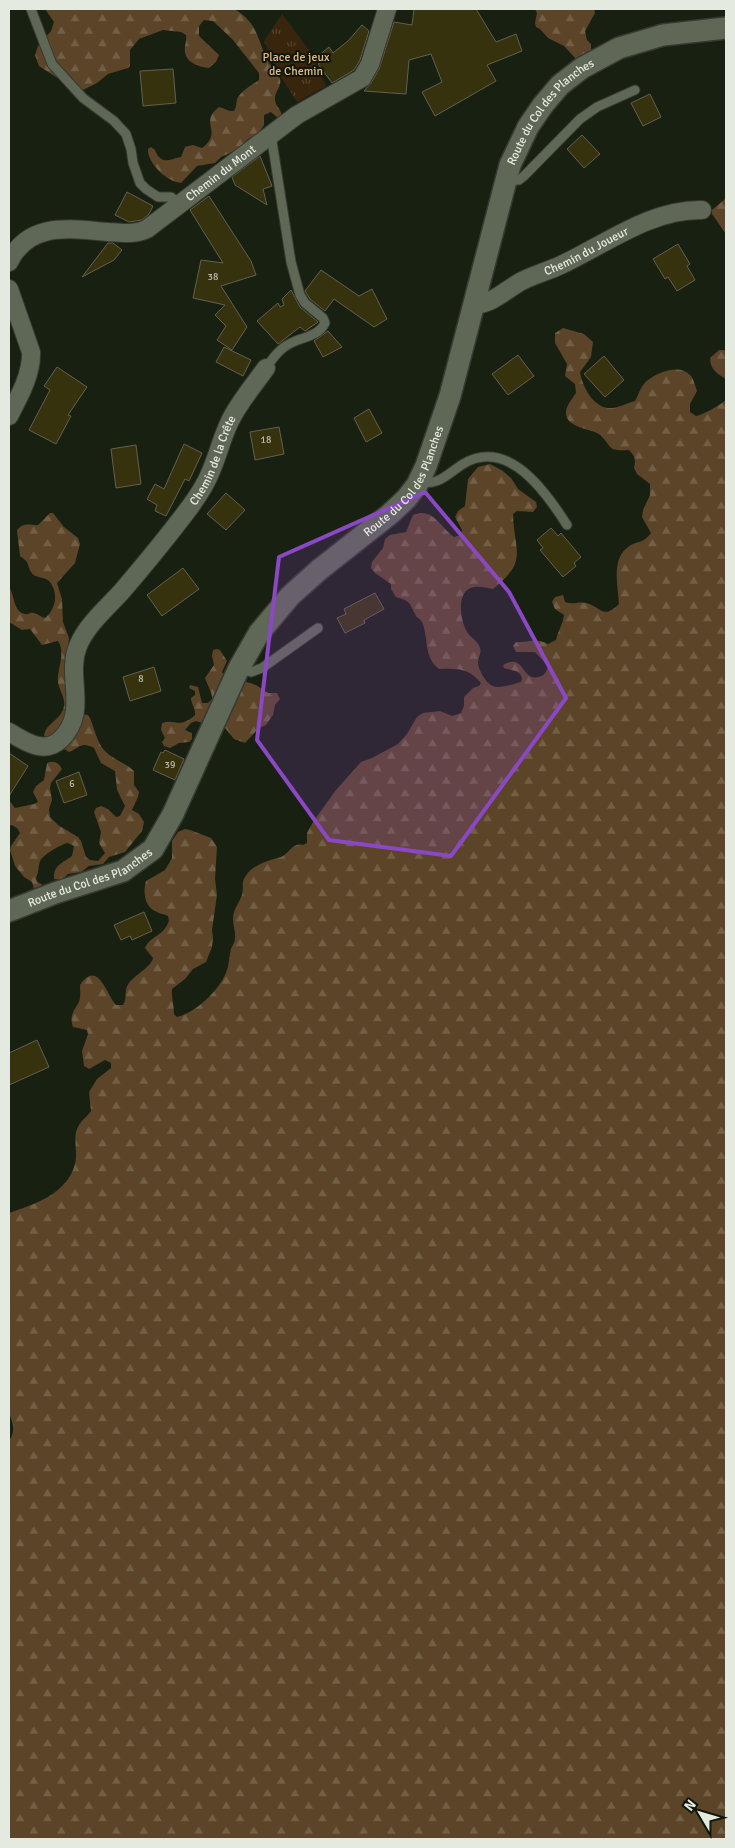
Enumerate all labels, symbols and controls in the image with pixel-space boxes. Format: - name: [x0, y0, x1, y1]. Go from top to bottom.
- park label: Place de jeux de Chemin: [262, 50, 330, 79]
- street label: Route du Col des Planches: [504, 55, 597, 168]
- street label: Chemin du Mont: [183, 142, 259, 204]
- street label: Chemin du Joueur: [542, 223, 631, 279]
- house number: 38: [208, 271, 218, 283]
- street label: Chemin de la Crête: [186, 413, 239, 508]
- street label: Route du Col des Planches: [360, 424, 447, 540]
- house number: 18: [261, 434, 271, 446]
- house number: 8: [138, 673, 144, 685]
- house number: 39: [165, 759, 175, 771]
- house number: 6: [69, 778, 75, 790]
- street label: Route du Col des Planches: [26, 845, 155, 910]
- north arrow: [675, 1788, 725, 1838]
- text: N: [680, 1796, 700, 1814]

